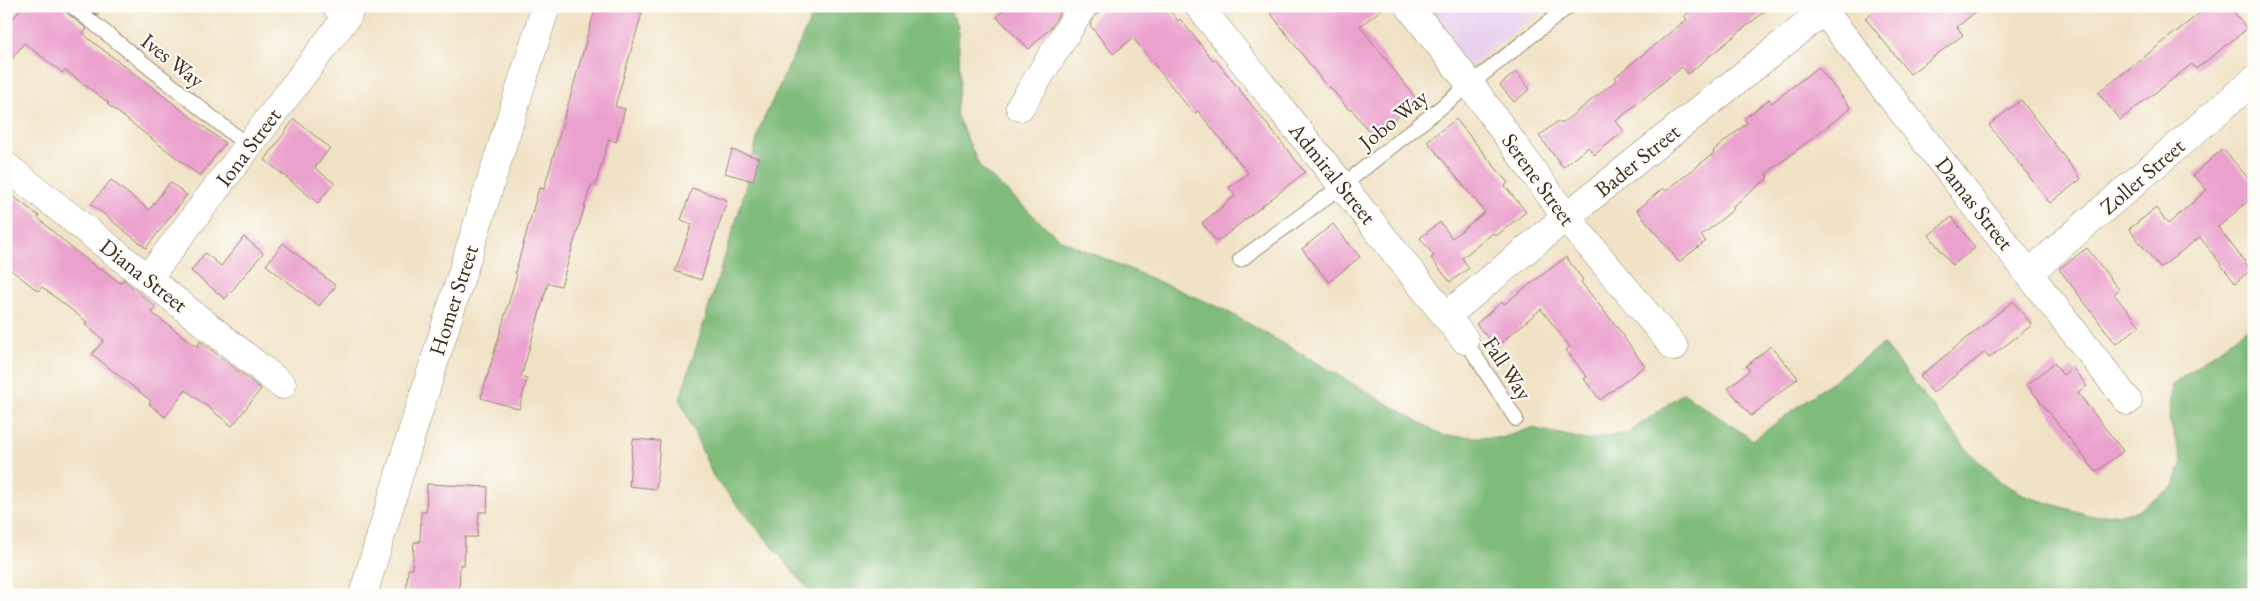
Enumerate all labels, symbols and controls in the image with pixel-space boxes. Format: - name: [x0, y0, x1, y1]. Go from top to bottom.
- street label: Ives Way: [135, 27, 211, 94]
- street label: Jobo Way: [1351, 82, 1434, 157]
- street label: Iona Street: [209, 102, 288, 193]
- street label: Admiral Street: [1282, 116, 1383, 230]
- street label: Bader Street: [1589, 117, 1686, 204]
- street label: Serene Street: [1495, 127, 1582, 231]
- street label: Zoller Street: [2094, 132, 2191, 221]
- street label: Damas Street: [1929, 151, 2020, 256]
- street label: Diana Street: [94, 232, 194, 319]
- street label: Homer Street: [422, 241, 485, 359]
- street label: Fall Way: [1476, 331, 1539, 406]

